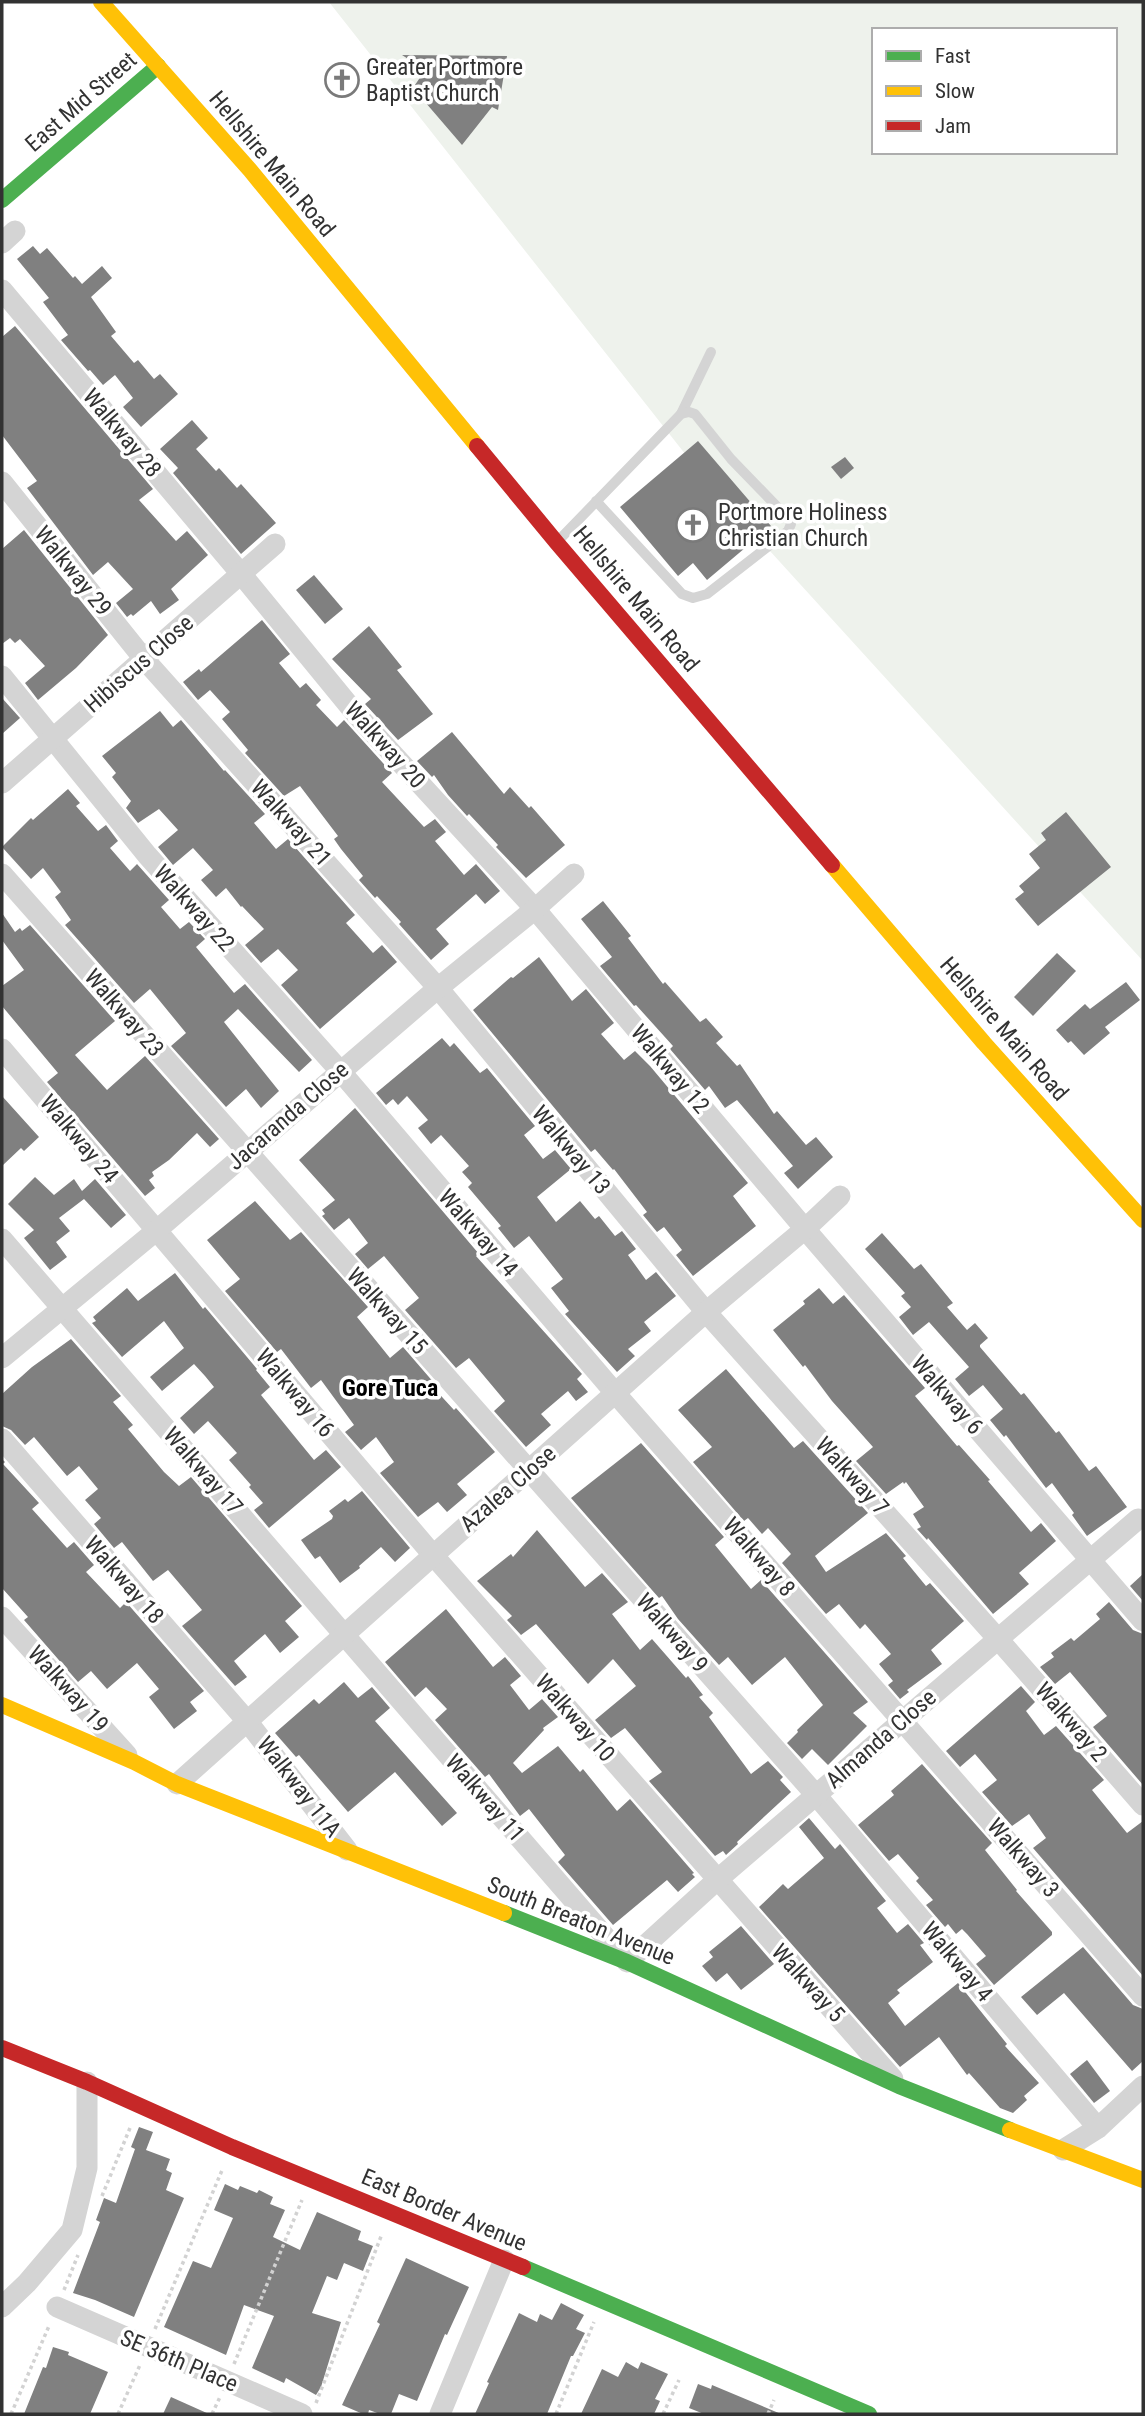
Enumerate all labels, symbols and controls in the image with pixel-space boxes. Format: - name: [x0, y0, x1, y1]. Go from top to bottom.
- legend: [872, 28, 1117, 154]
- text: Fast: [935, 44, 971, 68]
- street label: East Mid Street: [20, 46, 142, 158]
- place label: Greater Portmore Baptist Church: [366, 54, 523, 107]
- church icon: Greater Portmore Baptist Church: [323, 61, 361, 99]
- text: Slow: [935, 79, 975, 103]
- street label: Hellshire Main Road: [203, 86, 341, 242]
- text: Jam: [935, 114, 971, 138]
- street label: Walkway 28: [77, 383, 167, 483]
- place label: Portmore Holiness Christian Church: [718, 499, 888, 552]
- church icon: Portmore Holiness Christian Church: [674, 506, 712, 544]
- street label: Walkway 29: [29, 521, 117, 621]
- street label: Hellshire Main Road: [567, 521, 705, 677]
- street label: Hibiscus Close: [79, 609, 199, 719]
- street label: Walkway 20: [339, 696, 431, 794]
- street label: Walkway 21: [245, 774, 337, 872]
- street label: Walkway 22: [148, 859, 240, 957]
- street label: Hellshire Main Road: [934, 952, 1074, 1106]
- street label: Walkway 23: [79, 964, 169, 1062]
- street label: Walkway 12: [625, 1019, 715, 1119]
- street label: Jacaranda Close: [222, 1056, 354, 1176]
- street label: Walkway 24: [34, 1089, 124, 1189]
- street label: Walkway 13: [526, 1100, 616, 1200]
- street label: Walkway 14: [433, 1184, 523, 1282]
- street label: Walkway 15: [341, 1262, 433, 1360]
- street label: Walkway 16: [250, 1343, 340, 1443]
- street label: Walkway 6: [905, 1350, 989, 1440]
- district label: Gore Tuca: [342, 1374, 438, 1402]
- street label: Walkway 17: [158, 1422, 248, 1520]
- street label: Walkway 7: [810, 1431, 894, 1521]
- street label: Azalea Close: [455, 1440, 561, 1538]
- street label: Walkway 8: [717, 1512, 801, 1602]
- street label: Walkway 18: [79, 1531, 169, 1629]
- street label: Walkway 9: [630, 1588, 714, 1678]
- street label: Walkway 19: [22, 1640, 114, 1738]
- street label: Walkway 10: [530, 1669, 620, 1767]
- street label: Walkway 2: [1029, 1677, 1113, 1767]
- street label: Almanda Close: [820, 1684, 942, 1794]
- street label: Walkway 11A: [251, 1731, 347, 1843]
- street label: Walkway 11: [440, 1749, 530, 1847]
- street label: Walkway 3: [981, 1813, 1065, 1903]
- street label: South Breaton Avenue: [483, 1871, 679, 1971]
- street label: Walkway 4: [916, 1917, 998, 2007]
- street label: Walkway 5: [766, 1938, 850, 2028]
- street label: East Border Avenue: [357, 2163, 531, 2257]
- street label: SE 36th Place: [116, 2324, 242, 2398]

